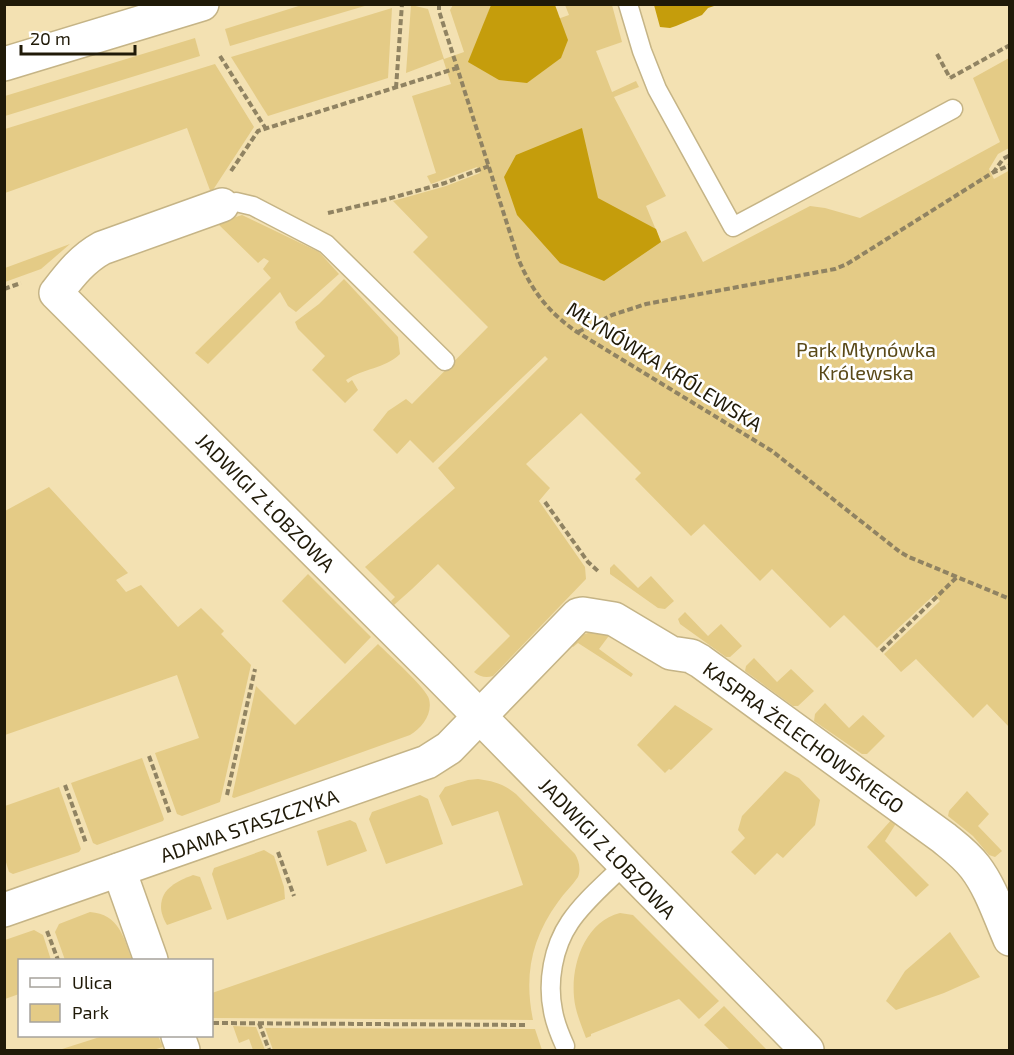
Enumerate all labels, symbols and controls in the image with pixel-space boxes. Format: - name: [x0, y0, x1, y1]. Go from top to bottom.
- scale bar: [21, 18, 135, 56]
- text: 20 m: [30, 27, 71, 49]
- street label: MŁYNÓWKA KRÓLEWSKA: [563, 296, 767, 436]
- park label: Park Młynówka Królewska: [796, 337, 936, 384]
- street label: JADWIGI Z ŁOBZOWA: [192, 428, 341, 577]
- street label: KASPRA ŻELECHOWSKIEGO: [699, 656, 909, 818]
- street label: JADWIGI Z ŁOBZOWA: [535, 773, 682, 924]
- street label: ADAMA STASZCZYKA: [157, 783, 342, 867]
- legend: [18, 959, 213, 1037]
- text: Ulica: [72, 971, 112, 993]
- text: Park: [72, 1001, 109, 1023]

